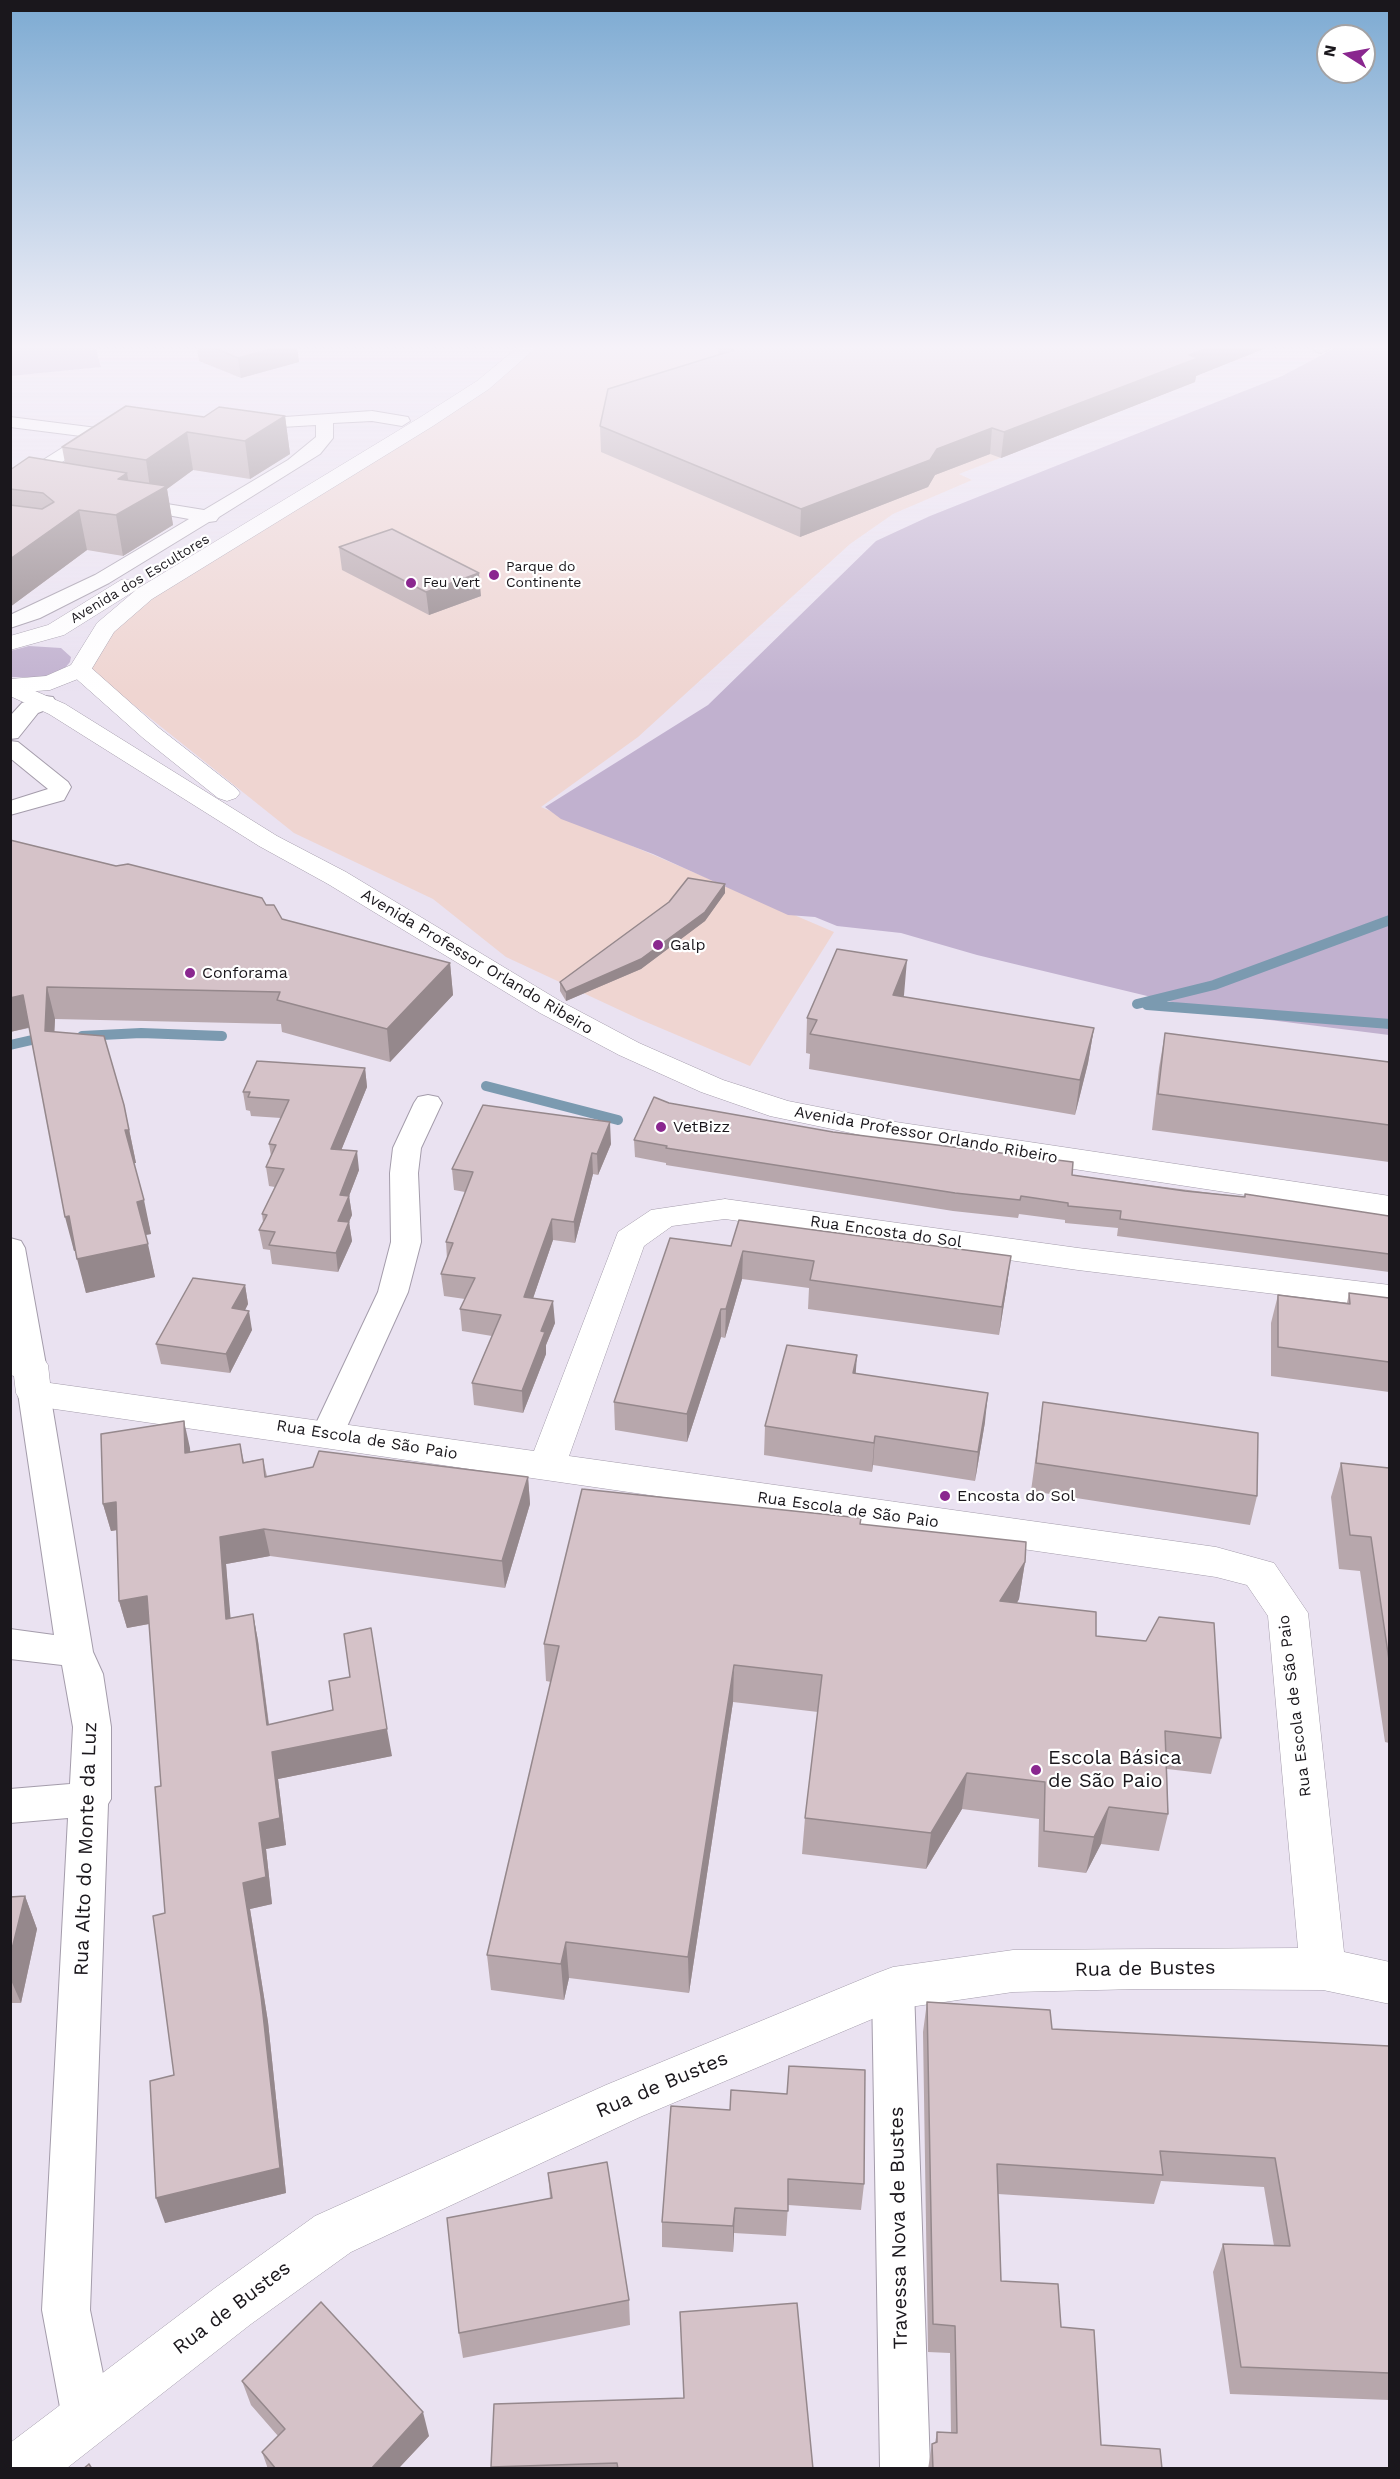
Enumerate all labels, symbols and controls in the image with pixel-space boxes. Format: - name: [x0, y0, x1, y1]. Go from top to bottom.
- north arrow: [1316, 24, 1376, 84]
- text: N: [1319, 43, 1340, 58]
- street label: Avenida dos Escultores: [67, 531, 213, 627]
- place label: Parque do Continente: [506, 559, 581, 592]
- marker: Parque do Continente: [487, 568, 501, 582]
- place label: Feu Vert: [423, 575, 480, 591]
- marker: Feu Vert: [404, 576, 418, 590]
- street label: Avenida Professor Orlando Ribeiro: [358, 885, 596, 1039]
- place label: Galp: [670, 935, 706, 955]
- marker: Galp: [651, 938, 665, 952]
- place label: Conforama: [202, 963, 288, 983]
- marker: Conforama: [183, 966, 197, 980]
- street label: Avenida Professor Orlando Ribeiro: [793, 1102, 1059, 1168]
- place label: VetBizz: [673, 1117, 730, 1137]
- marker: VetBizz: [654, 1120, 668, 1134]
- street label: Rua Encosta do Sol: [809, 1212, 963, 1252]
- street label: Rua Escola de São Paio: [275, 1416, 459, 1464]
- place label: Encosta do Sol: [957, 1486, 1075, 1506]
- street label: Rua Escola de São Paio: [756, 1488, 940, 1532]
- marker: Encosta do Sol: [938, 1489, 952, 1503]
- street label: Rua Escola de São Paio: [1274, 1614, 1316, 1798]
- street label: Rua Alto do Monte da Luz: [70, 1721, 102, 1977]
- place label: Escola Básica de São Paio: [1048, 1746, 1182, 1793]
- marker: Escola Básica de São Paio: [1029, 1763, 1043, 1777]
- street label: Rua de Bustes: [1074, 1956, 1216, 1982]
- street label: Rua de Bustes: [592, 2046, 732, 2124]
- street label: Travessa Nova de Bustes: [885, 2106, 913, 2350]
- street label: Rua de Bustes: [169, 2256, 295, 2360]

